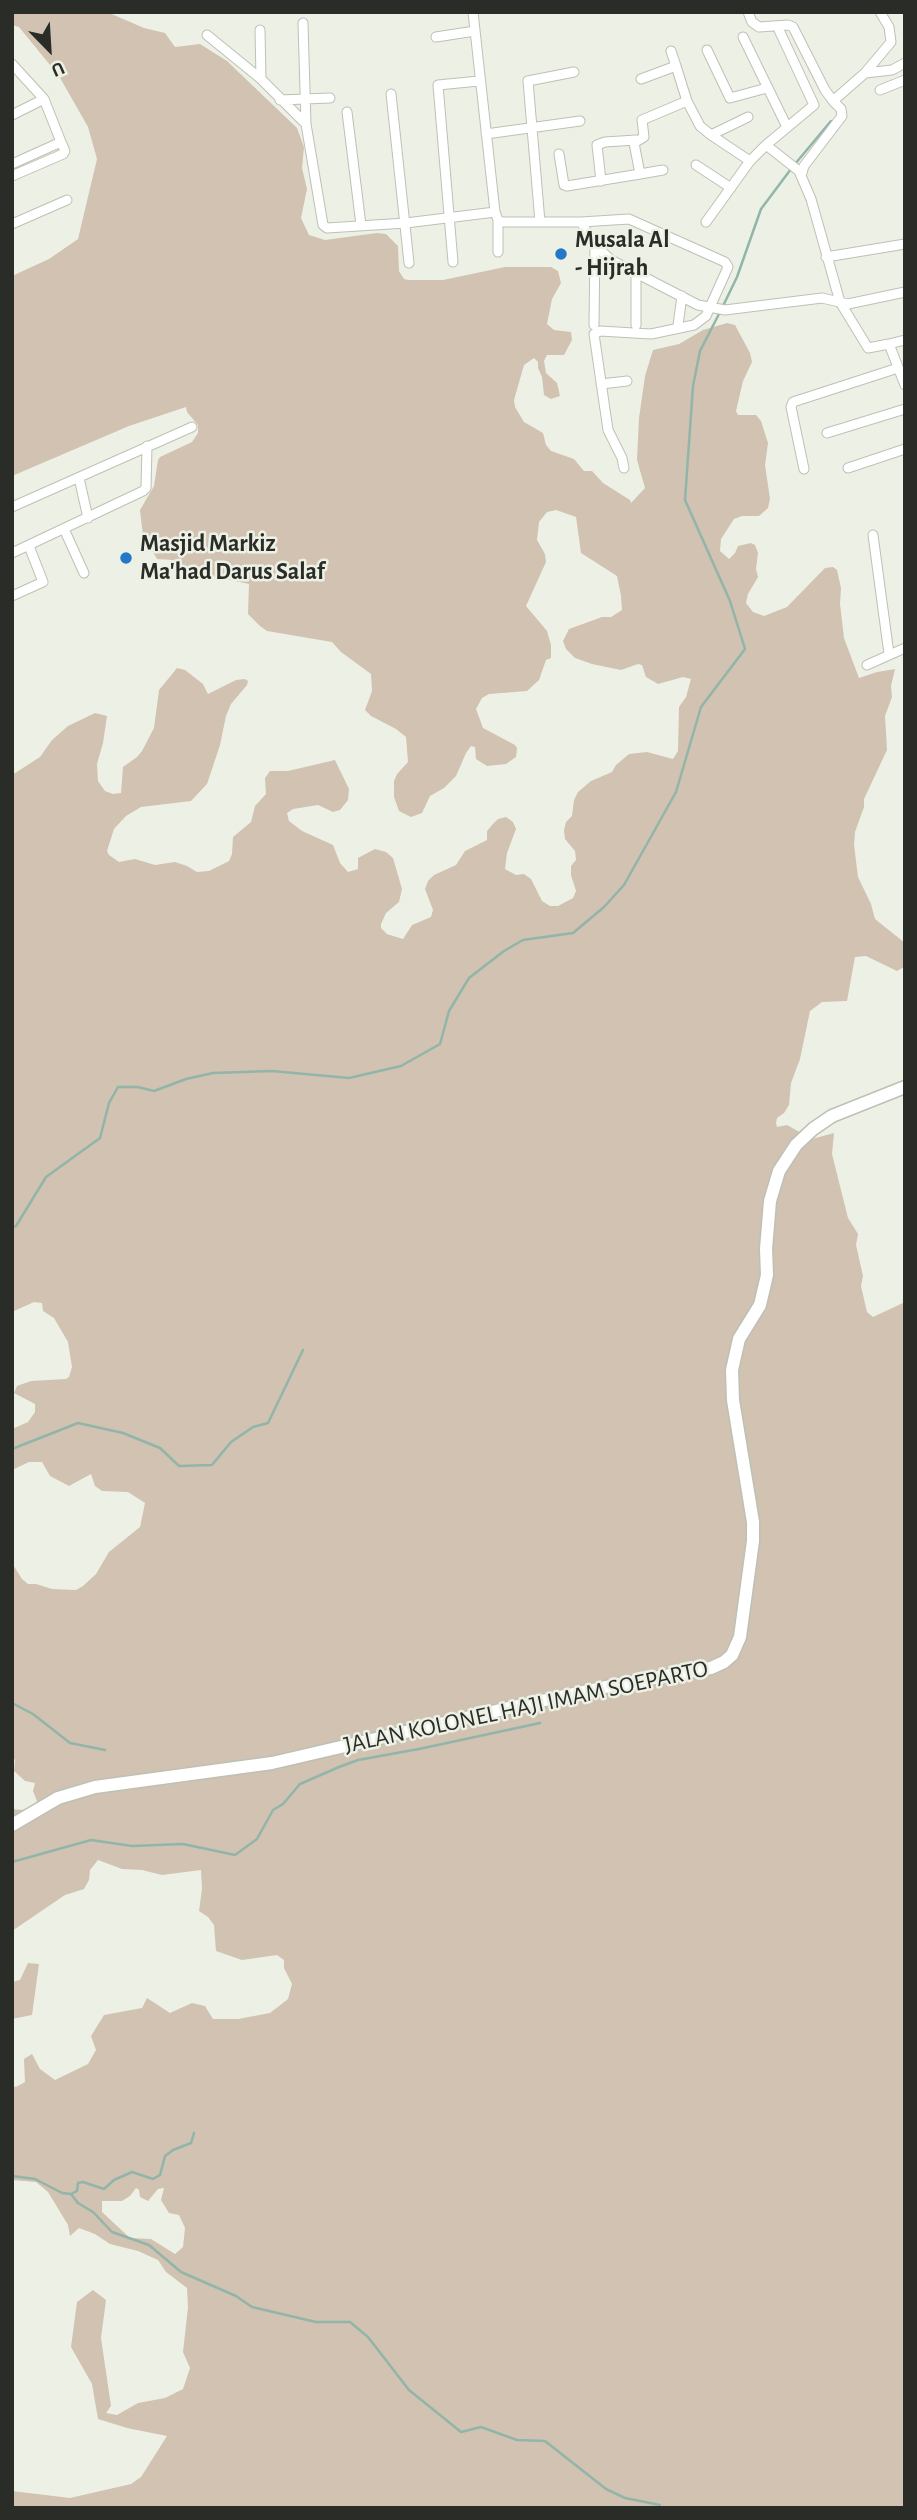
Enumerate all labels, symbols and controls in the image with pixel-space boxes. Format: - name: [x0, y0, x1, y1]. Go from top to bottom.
- north arrow: [14, 14, 84, 84]
- text: U: [48, 57, 67, 80]
- place label: Musala Al - Hijrah: [575, 226, 669, 282]
- marker: Musala Al - Hijrah: [553, 246, 569, 262]
- place label: Masjid Markiz Ma'had Darus Salaf: [140, 530, 325, 586]
- marker: Masjid Markiz Ma'had Darus Salaf: [118, 550, 134, 566]
- street label: JALAN KOLONEL HAJI IMAM SOEPARTO: [341, 1654, 711, 1760]

